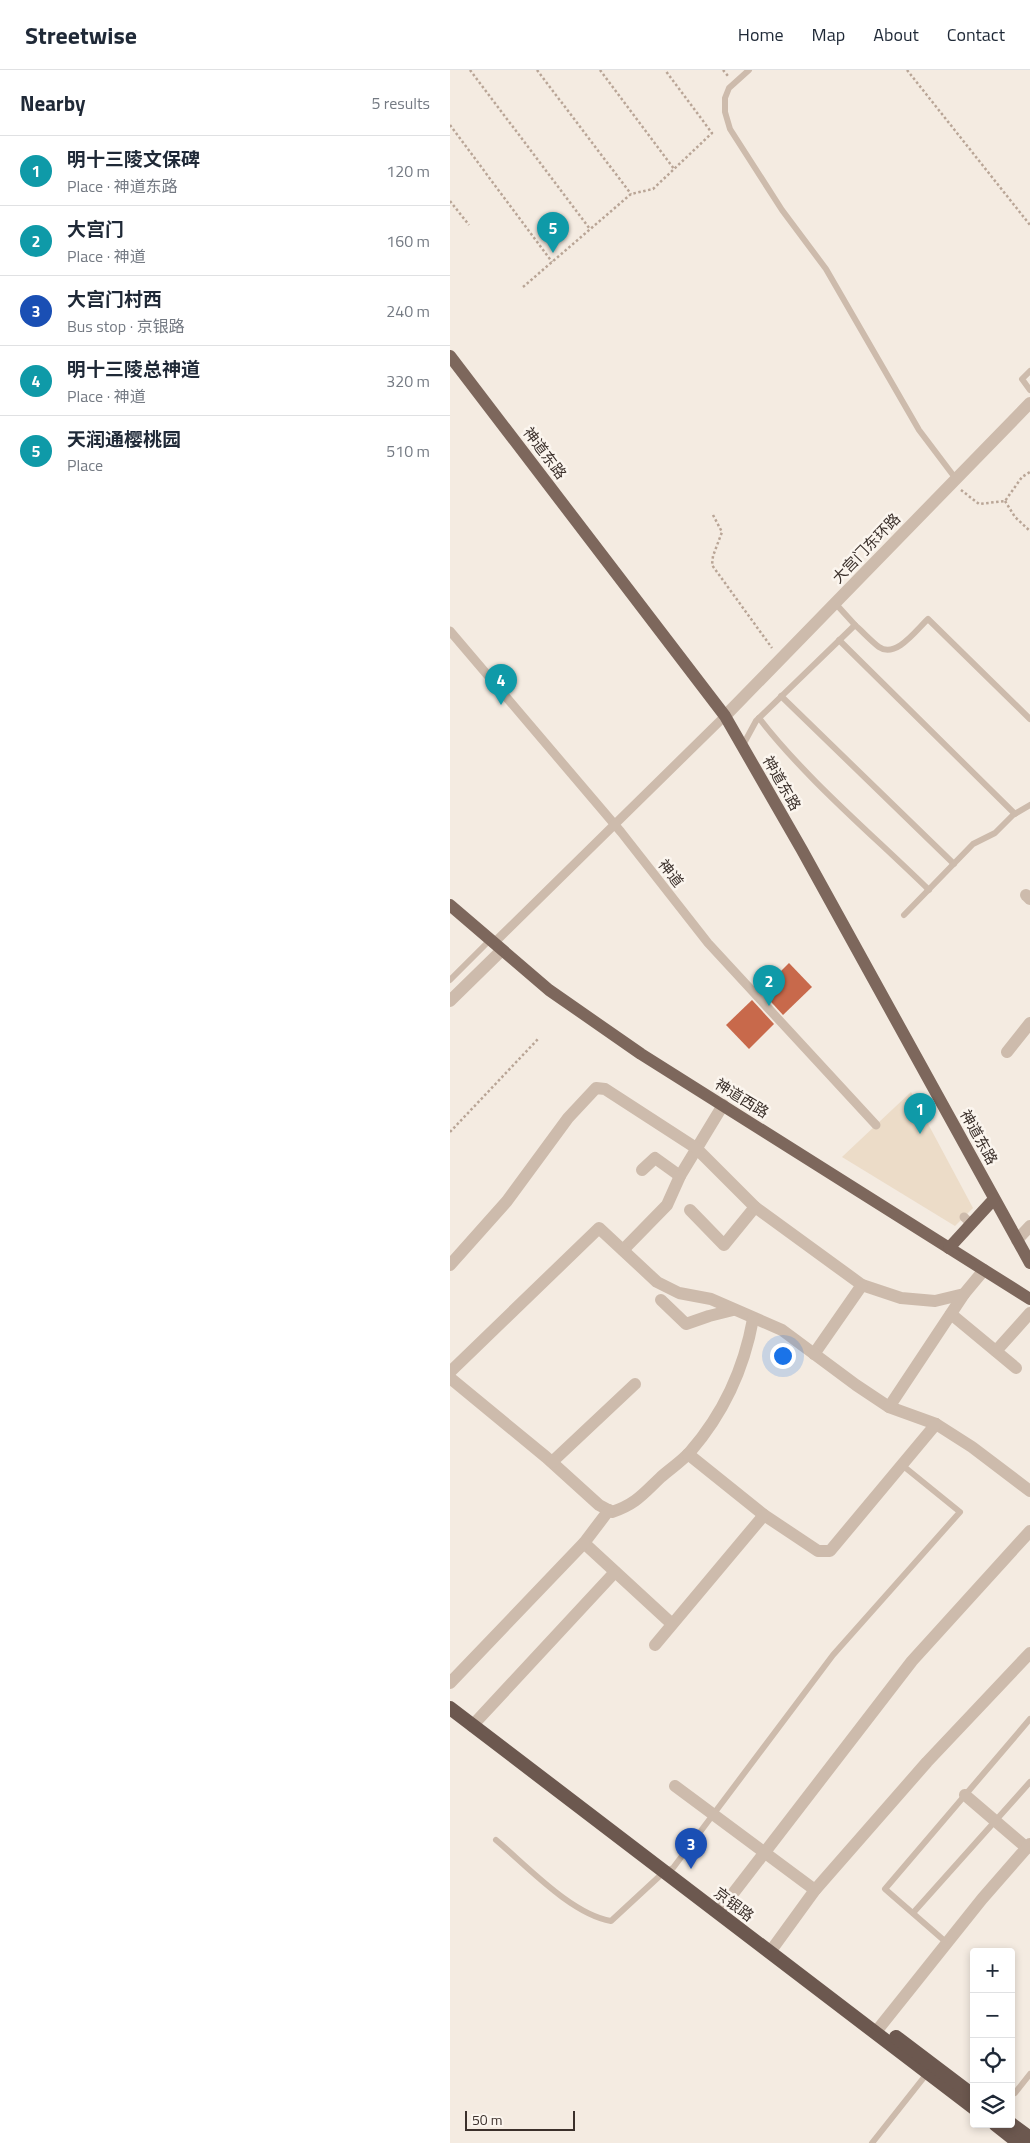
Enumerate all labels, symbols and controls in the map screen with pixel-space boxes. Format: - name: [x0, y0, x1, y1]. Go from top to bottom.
- text: Streetwise: [25, 17, 137, 53]
- text: Home: [738, 21, 784, 48]
- text: Map: [812, 21, 845, 48]
- text: About: [873, 21, 919, 48]
- text: Contact: [947, 21, 1005, 48]
- text: Nearby: [20, 87, 85, 119]
- text: 5 results: [371, 91, 430, 115]
- text: 明十三陵文保碑: [67, 144, 200, 173]
- text: 1: [32, 159, 40, 183]
- text: 120 m: [386, 159, 430, 183]
- text: Place · 神道东路: [67, 174, 178, 198]
- pin: 5: [537, 212, 569, 253]
- text: 大宫门: [67, 214, 124, 243]
- text: 2: [32, 229, 40, 253]
- text: 160 m: [386, 229, 430, 253]
- text: Place · 神道: [67, 244, 146, 268]
- text: 大宫门村西: [67, 284, 162, 313]
- text: 3: [32, 299, 40, 323]
- text: 240 m: [386, 299, 430, 323]
- text: Bus stop · 京银路: [67, 314, 185, 338]
- text: 明十三陵总神道: [67, 354, 200, 383]
- text: 4: [32, 369, 40, 393]
- text: 320 m: [386, 369, 430, 393]
- text: Place · 神道: [67, 384, 146, 408]
- street label: 神道东路: [518, 422, 572, 484]
- text: 天润通樱桃园: [67, 424, 181, 453]
- text: 5: [32, 439, 40, 463]
- text: 510 m: [386, 439, 430, 463]
- text: Place: [67, 453, 103, 477]
- street label: 大宫门东环路: [826, 508, 906, 588]
- pin: 4: [485, 664, 517, 705]
- street label: 神道东路: [757, 751, 807, 815]
- street label: 神道: [653, 854, 689, 892]
- pin: 2: [753, 965, 785, 1006]
- street label: 神道西路: [710, 1072, 774, 1124]
- pin: 1: [904, 1093, 936, 1134]
- street label: 神道东路: [954, 1105, 1004, 1169]
- your location: [770, 1343, 796, 1369]
- pin: 3: [675, 1828, 707, 1869]
- street label: 京银路: [709, 1881, 759, 1927]
- map controls: [970, 1948, 1015, 2128]
- button: +: [970, 1948, 1015, 1993]
- button: −: [970, 1993, 1015, 2038]
- button: locate: [970, 2038, 1015, 2083]
- button: layers: [970, 2083, 1015, 2128]
- scale bar: [465, 2108, 575, 2131]
- text: 50 m: [472, 2109, 502, 2130]

